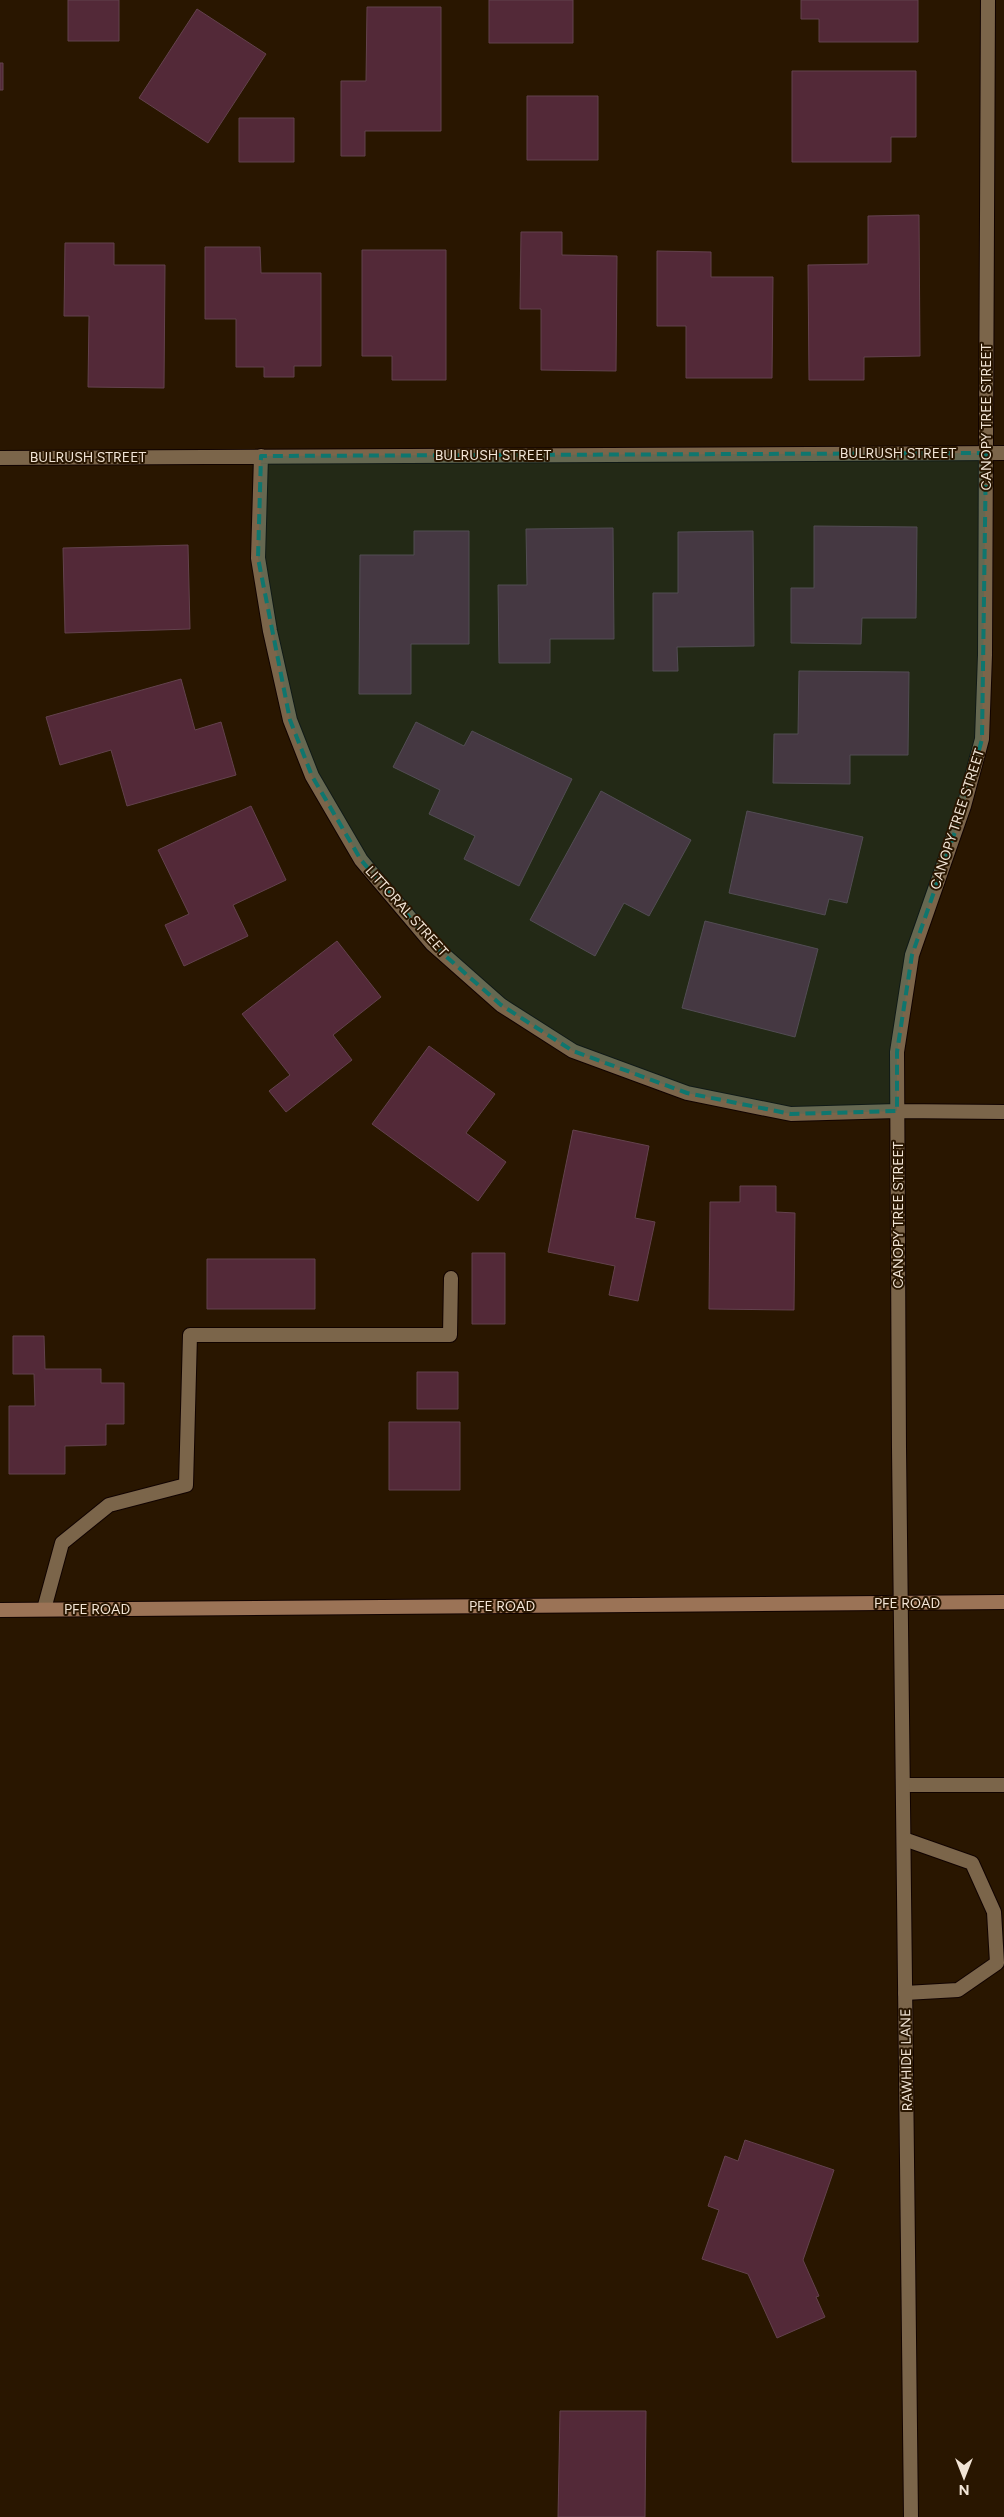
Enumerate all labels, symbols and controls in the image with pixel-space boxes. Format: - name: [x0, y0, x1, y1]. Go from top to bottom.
- street label: CANOPY TREE STREET: [978, 343, 995, 491]
- street label: BULRUSH STREET: [840, 445, 956, 462]
- street label: BULRUSH STREET: [435, 447, 551, 464]
- street label: BULRUSH STREET: [30, 449, 146, 466]
- street label: CANOPY TREE STREET: [927, 746, 988, 892]
- street label: LITTORAL STREET: [362, 863, 452, 960]
- street label: CANOPY TREE STREET: [890, 1141, 907, 1289]
- street label: PFE ROAD: [874, 1595, 940, 1612]
- street label: PFE ROAD: [469, 1598, 535, 1615]
- street label: PFE ROAD: [64, 1601, 130, 1618]
- street label: RAWHIDE LANE: [897, 2008, 916, 2112]
- north arrow: [939, 2452, 989, 2502]
- text: N: [959, 2481, 969, 2498]

